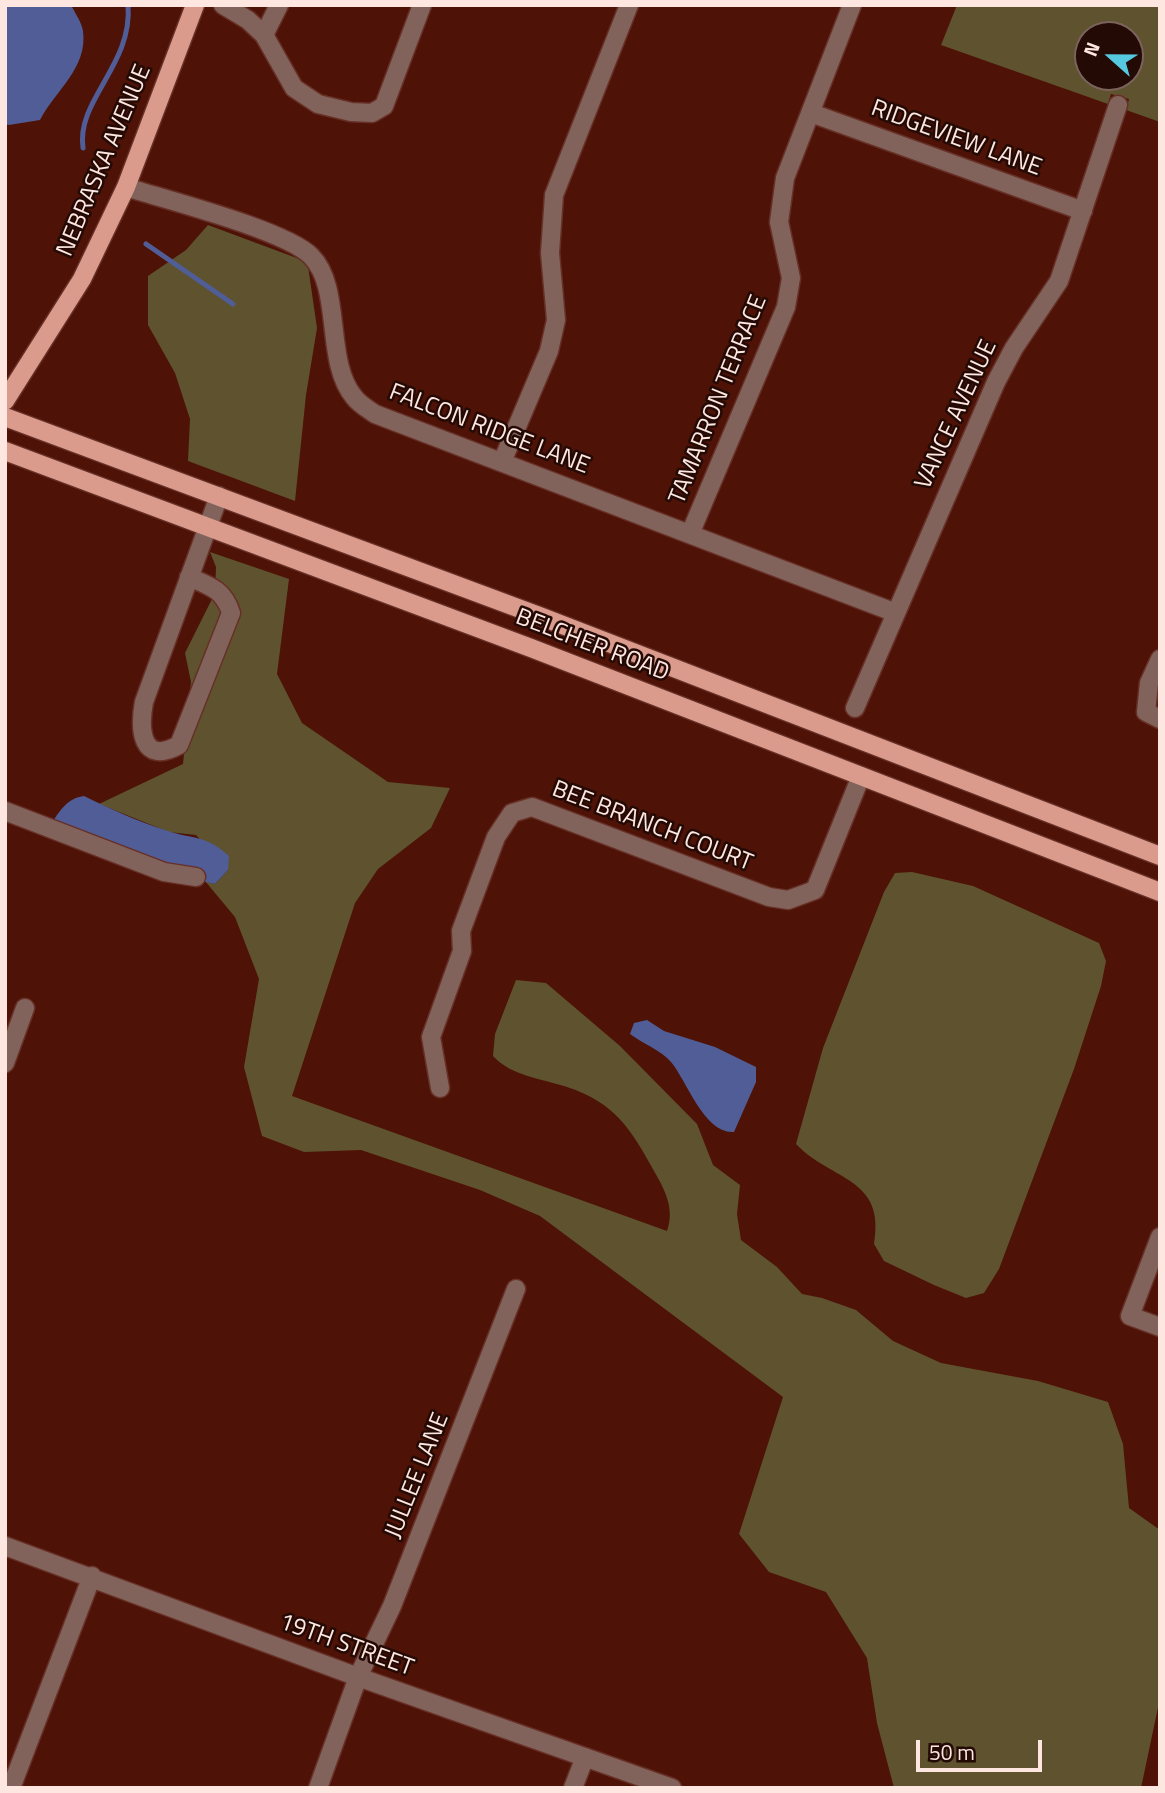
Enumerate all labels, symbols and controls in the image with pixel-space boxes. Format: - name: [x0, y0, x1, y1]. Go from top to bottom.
- north arrow: [1074, 21, 1144, 91]
- text: N: [1075, 38, 1107, 60]
- street label: NEBRASKA AVENUE: [52, 61, 158, 261]
- street label: RIDGEVIEW LANE: [867, 95, 1045, 183]
- street label: TAMARRON TERRACE: [664, 291, 774, 509]
- street label: VANCE AVENUE: [910, 336, 1004, 494]
- street label: FALCON RIDGE LANE: [385, 379, 593, 481]
- street label: BELCHER ROAD: [511, 604, 673, 688]
- street label: BEE BRANCH COURT: [548, 776, 756, 878]
- street label: JULLEE LANE: [380, 1409, 456, 1543]
- street label: 19TH STREET: [275, 1608, 417, 1684]
- scale bar: [920, 1727, 1046, 1771]
- text: 50 m: [929, 1736, 975, 1768]

